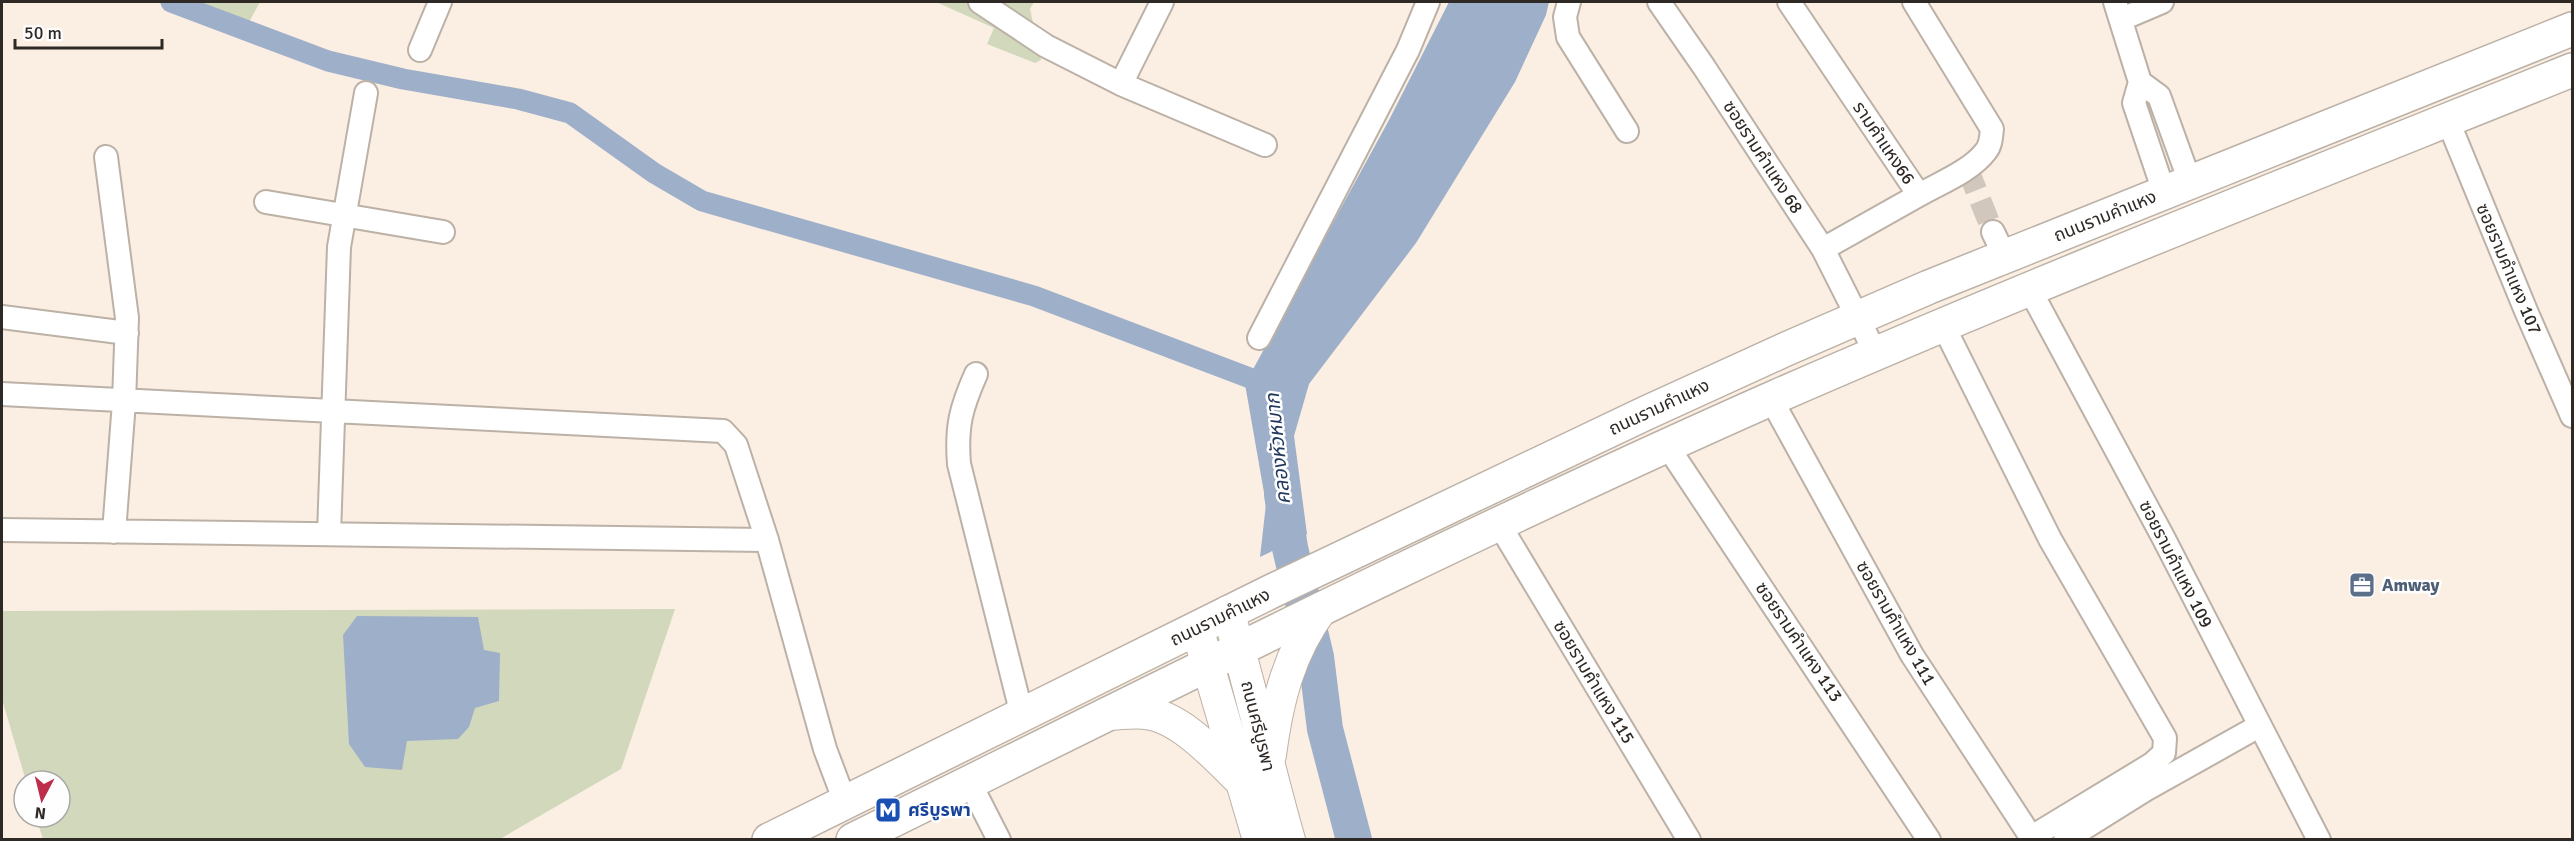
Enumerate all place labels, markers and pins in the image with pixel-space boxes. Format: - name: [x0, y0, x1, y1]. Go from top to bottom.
- office icon: Amway: [2347, 570, 2377, 600]
- place label: Amway: [2382, 574, 2439, 596]
- metro station icon: ศรีบูรพา: [873, 795, 903, 825]
- place label: ศรีบูรพา: [908, 799, 971, 821]

